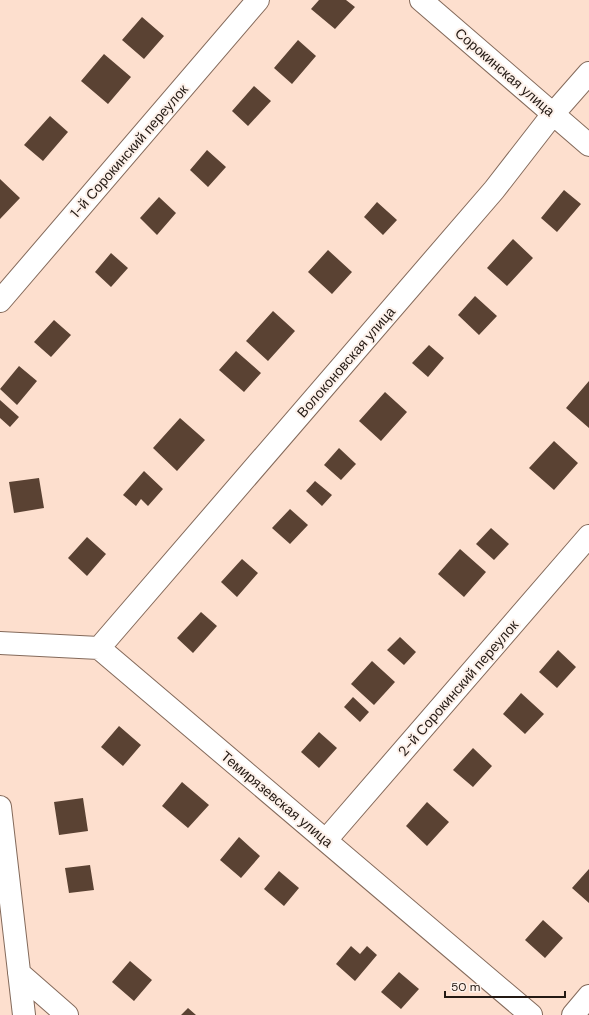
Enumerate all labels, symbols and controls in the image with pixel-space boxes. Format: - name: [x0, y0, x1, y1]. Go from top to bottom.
- street label: Сорокинская улица: [451, 24, 559, 120]
- street label: 1-й Сорокинский переулок: [66, 80, 192, 221]
- street label: Волоконовская улица: [293, 303, 399, 421]
- street label: 2-й Сорокинский переулок: [394, 616, 523, 760]
- street label: Темирязевская улица: [217, 747, 337, 851]
- scale bar: [445, 973, 565, 999]
- text: 50 m: [451, 979, 480, 995]

